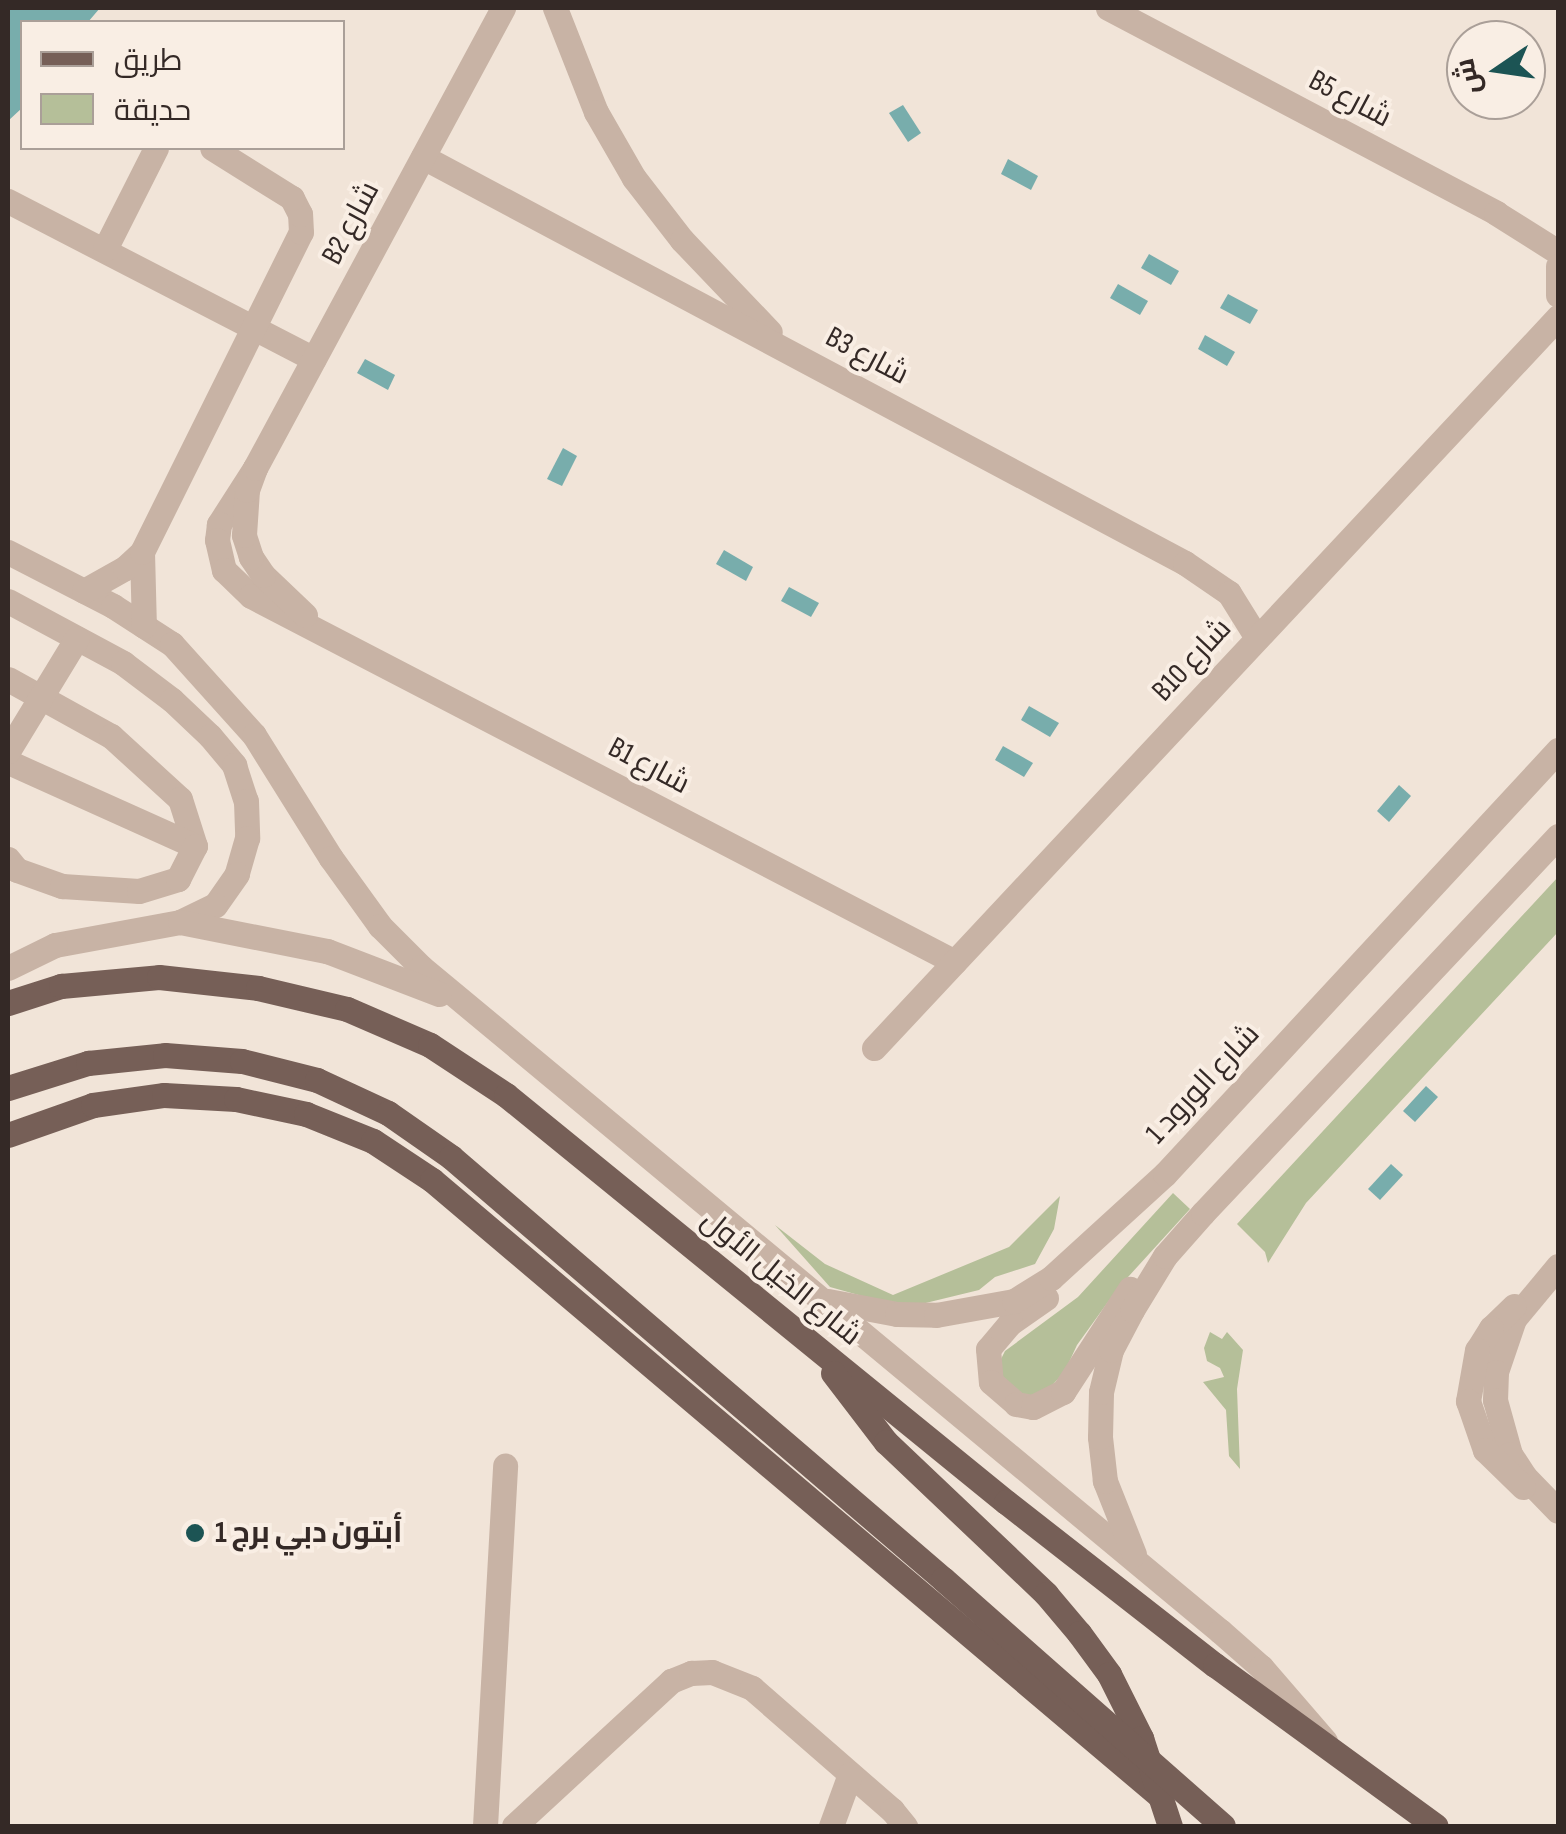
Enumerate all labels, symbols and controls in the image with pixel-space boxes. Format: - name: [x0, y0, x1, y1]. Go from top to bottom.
- legend: [20, 20, 345, 150]
- north arrow: [1446, 20, 1546, 120]
- text: طريق: [114, 43, 183, 79]
- text: ش: [1448, 55, 1488, 98]
- street label: B5 شارع: [1303, 62, 1397, 136]
- text: حديقة: [114, 93, 191, 129]
- street label: B2 شارع: [314, 175, 388, 271]
- street label: B3 شارع: [819, 319, 915, 393]
- street label: B10 شارع: [1145, 611, 1239, 709]
- street label: B1 شارع: [602, 730, 696, 802]
- street label: شارع الورود 1: [1139, 1017, 1267, 1151]
- street label: شارع الخيل الأول: [694, 1202, 868, 1354]
- place label: أبتون دبي برج 1: [215, 1515, 402, 1551]
- marker: أبتون دبي برج 1: [184, 1522, 206, 1544]

